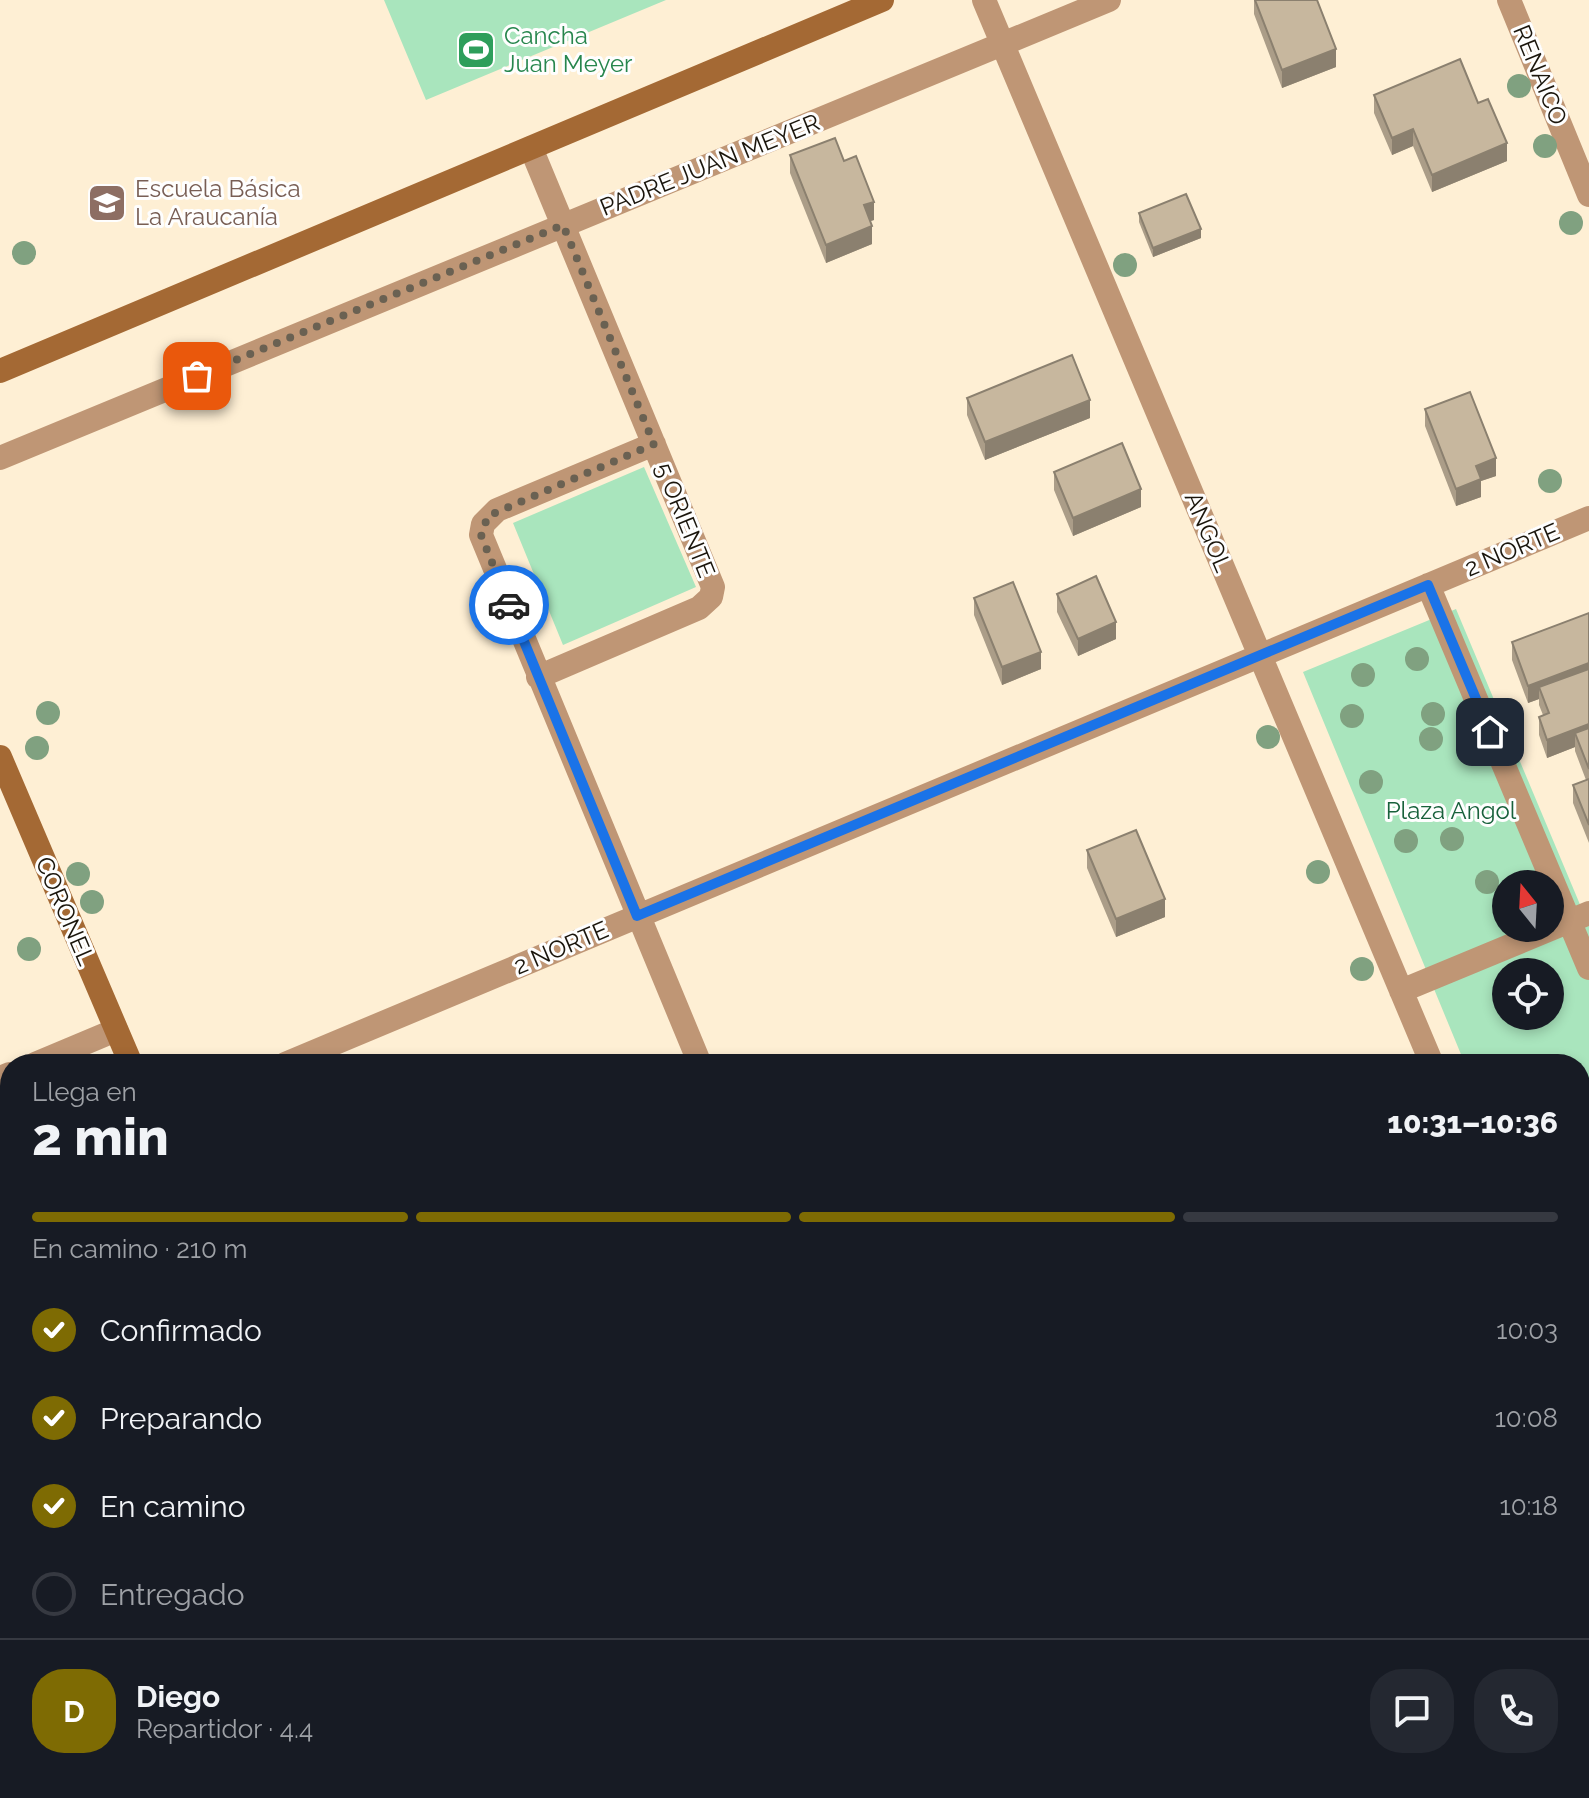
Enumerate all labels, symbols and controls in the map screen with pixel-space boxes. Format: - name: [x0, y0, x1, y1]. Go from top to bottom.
- place label: Cancha Juan Meyer: [504, 21, 633, 78]
- street label: RENAICO: [1507, 21, 1574, 129]
- sports icon: Cancha Juan Meyer: [455, 29, 497, 71]
- street label: PADRE JUAN MEYER: [596, 107, 824, 222]
- place label: Escuela Básica La Araucanía: [135, 174, 301, 231]
- school or university icon: Escuela Básica La Araucanía: [86, 182, 128, 224]
- pin: [163, 342, 231, 410]
- icon: bag: [175, 354, 219, 398]
- street label: 5 ORIENTE: [649, 458, 722, 581]
- street label: ANGOL: [1179, 487, 1238, 576]
- street label: 2 NORTE: [1460, 517, 1563, 582]
- courier: [469, 565, 549, 645]
- icon: car: [487, 583, 531, 627]
- pin: [1456, 698, 1524, 766]
- icon: home: [1468, 710, 1512, 754]
- park label: Plaza Angol: [1386, 796, 1517, 825]
- street label: CORONEL: [30, 852, 101, 969]
- north arrow: [1492, 870, 1564, 942]
- map controls: [1492, 870, 1564, 1030]
- street label: 2 NORTE: [509, 915, 612, 980]
- button: locate: [1492, 958, 1564, 1030]
- text: Llega en: [32, 1077, 137, 1107]
- text: 10:31–10:36: [1387, 1105, 1558, 1140]
- text: 2 min: [32, 1106, 169, 1167]
- text: En camino · 210 m: [32, 1234, 247, 1264]
- icon: check: [32, 1308, 76, 1352]
- text: Confirmado: [100, 1313, 262, 1348]
- text: 10:03: [1496, 1315, 1558, 1345]
- icon: check: [32, 1396, 76, 1440]
- text: Preparando: [100, 1401, 262, 1436]
- text: 10:08: [1495, 1403, 1558, 1433]
- icon: check: [32, 1484, 76, 1528]
- text: En camino: [100, 1489, 246, 1524]
- text: 10:18: [1500, 1491, 1558, 1521]
- text: Entregado: [100, 1577, 245, 1612]
- button: chat: [1370, 1669, 1454, 1753]
- button: phone: [1474, 1669, 1558, 1753]
- text: Diego: [136, 1679, 220, 1714]
- text: D: [63, 1694, 85, 1729]
- text: Repartidor · 4.4: [136, 1714, 313, 1744]

